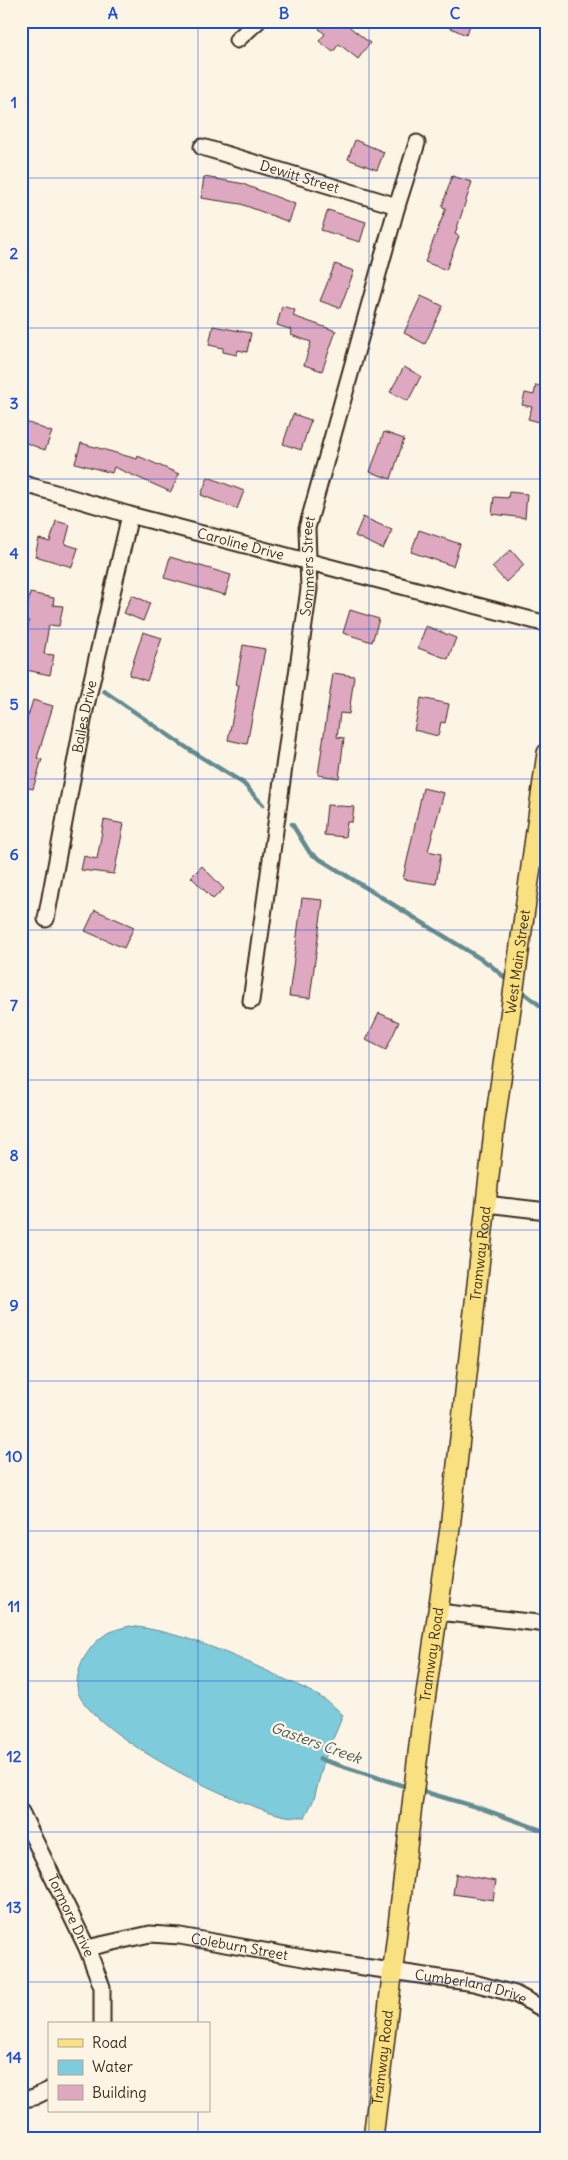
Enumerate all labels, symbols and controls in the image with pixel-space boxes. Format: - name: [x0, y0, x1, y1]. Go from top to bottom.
- text: A: [108, 3, 118, 23]
- text: B: [279, 3, 290, 23]
- text: C: [450, 3, 461, 23]
- text: 1: [11, 92, 17, 112]
- street label: Dewitt Street: [258, 156, 342, 197]
- text: 2: [10, 243, 19, 263]
- text: 3: [9, 393, 19, 413]
- street label: Sommers Street: [296, 514, 319, 617]
- street label: Caroline Drive: [195, 524, 286, 564]
- text: 4: [9, 543, 19, 563]
- street label: Bailes Drive: [68, 678, 101, 754]
- text: 5: [9, 694, 19, 714]
- text: 6: [9, 844, 19, 864]
- street label: West Main Street: [501, 908, 534, 1015]
- text: 7: [10, 995, 18, 1015]
- text: 8: [9, 1145, 19, 1165]
- street label: Tramway Road: [466, 1205, 495, 1302]
- text: 9: [9, 1295, 19, 1315]
- text: 10: [6, 1446, 22, 1466]
- text: 11: [8, 1596, 20, 1616]
- street label: Tramway Road: [416, 1606, 447, 1703]
- water label: Gasters Creek: [268, 1717, 365, 1768]
- text: 12: [6, 1746, 22, 1766]
- street label: Tormore Drive: [44, 1871, 98, 1959]
- text: 13: [6, 1897, 22, 1917]
- street label: Coleburn Street: [190, 1929, 290, 1964]
- street label: Cumberland Drive: [414, 1966, 530, 2008]
- street label: Tramway Road: [368, 2009, 397, 2106]
- legend: [48, 2022, 210, 2112]
- text: Road: [92, 2033, 127, 2052]
- text: 14: [6, 2047, 22, 2067]
- text: Water: [92, 2057, 133, 2076]
- text: Building: [92, 2083, 147, 2102]

